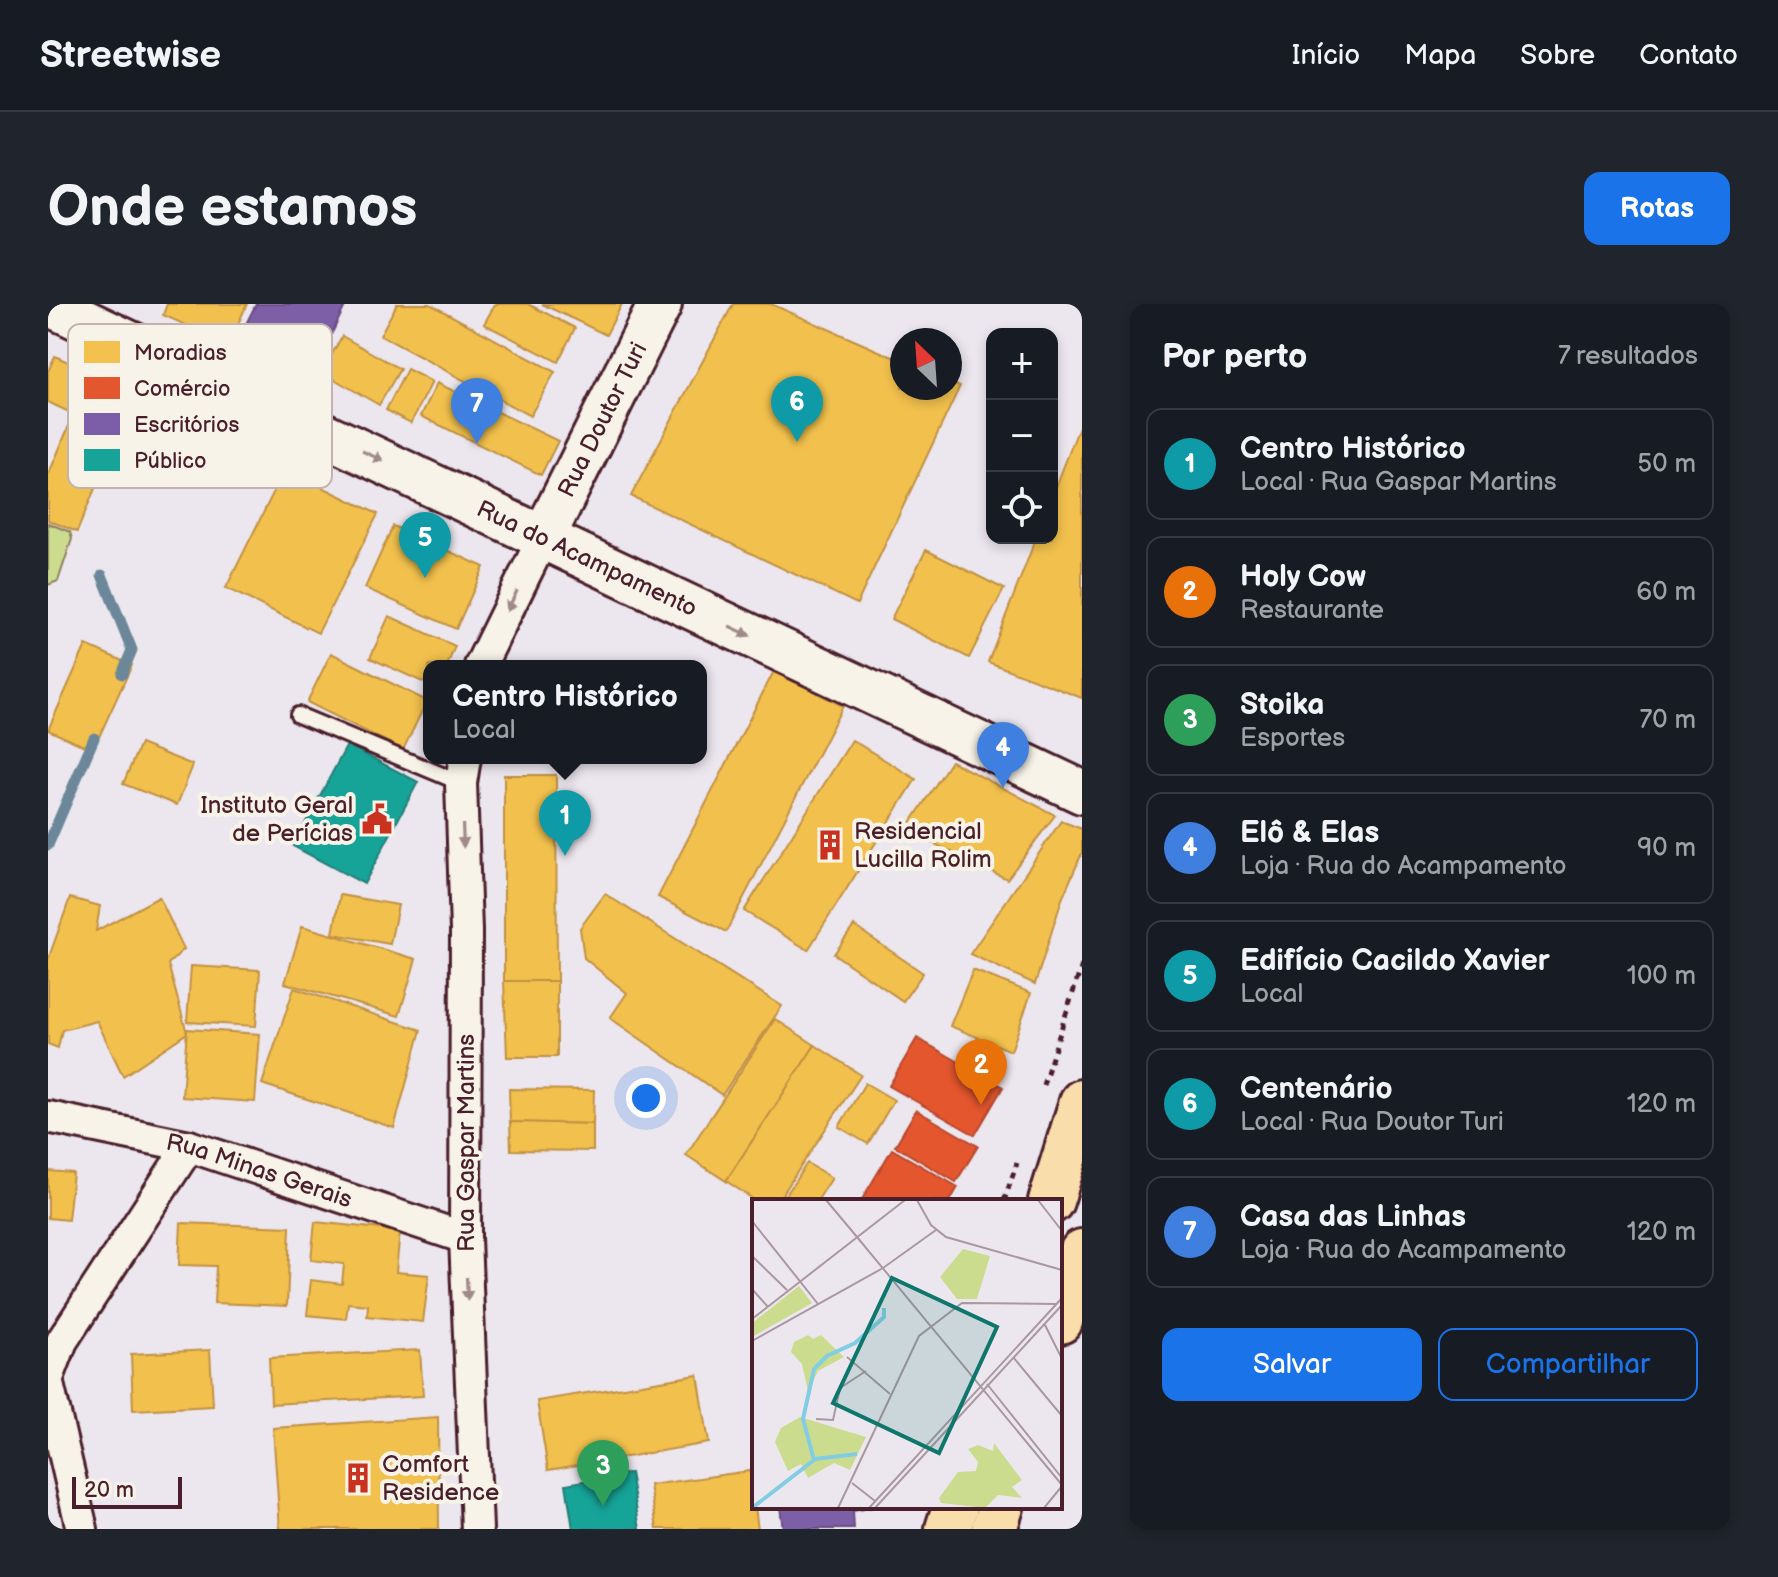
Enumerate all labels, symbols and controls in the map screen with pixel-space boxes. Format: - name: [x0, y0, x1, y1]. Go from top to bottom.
- text: Streetwise: [40, 33, 221, 78]
- text: Início: [1292, 39, 1360, 72]
- text: Mapa: [1404, 39, 1476, 72]
- text: Sobre: [1520, 39, 1595, 72]
- text: Contato: [1639, 39, 1738, 72]
- button: Rotas: [1584, 172, 1730, 245]
- text: Onde estamos: [48, 175, 417, 242]
- legend: [68, 324, 332, 488]
- north arrow: [890, 328, 962, 400]
- map controls: [986, 328, 1058, 544]
- button: +: [986, 328, 1058, 400]
- text: Por perto: [1162, 336, 1307, 377]
- street label: Rua Doutor Turi: [552, 338, 653, 502]
- text: Moradias: [134, 340, 227, 367]
- text: 7 resultados: [1558, 341, 1698, 372]
- text: Comércio: [134, 376, 230, 403]
- pin: 6: [771, 376, 823, 442]
- pin: 7: [451, 378, 503, 444]
- button: −: [986, 400, 1058, 472]
- text: Escritórios: [134, 412, 239, 439]
- text: Centro Histórico: [1240, 431, 1466, 467]
- text: Público: [134, 448, 207, 475]
- one-way arrow: [361, 449, 384, 463]
- text: 1: [1185, 449, 1195, 480]
- text: 50 m: [1637, 449, 1696, 480]
- text: Local · Rua Gaspar Martins: [1240, 467, 1557, 498]
- button: locate: [986, 472, 1058, 544]
- street label: Rua do Acampamento: [472, 494, 702, 623]
- pin: 5: [399, 512, 451, 578]
- text: Holy Cow: [1240, 559, 1366, 595]
- text: 2: [1182, 577, 1198, 608]
- text: 60 m: [1636, 577, 1696, 608]
- one-way arrow: [505, 589, 519, 613]
- text: Restaurante: [1240, 595, 1384, 626]
- one-way arrow: [728, 624, 752, 638]
- popup: [423, 660, 707, 764]
- text: Centro Histórico: [452, 679, 678, 715]
- text: Stoika: [1240, 687, 1325, 723]
- text: 3: [1182, 705, 1198, 736]
- text: 70 m: [1639, 705, 1696, 736]
- text: Local: [452, 715, 516, 746]
- pin: 4: [977, 722, 1029, 788]
- text: Esportes: [1240, 723, 1345, 754]
- pin: 1: [539, 790, 591, 856]
- place label: Instituto Geral de Perícias: [200, 791, 353, 848]
- public building icon: Instituto Geral de Perícias: [360, 802, 394, 836]
- text: Elô & Elas: [1240, 815, 1379, 851]
- place label: Residencial Lucilla Rolim: [854, 817, 992, 874]
- one-way arrow: [457, 824, 470, 849]
- building icon: Residencial Lucilla Rolim: [813, 828, 847, 862]
- text: 4: [1182, 833, 1198, 864]
- text: 90 m: [1637, 833, 1696, 864]
- text: Loja · Rua do Acampamento: [1240, 851, 1566, 882]
- text: Edifício Cacildo Xavier: [1240, 943, 1550, 979]
- text: 5: [1182, 961, 1198, 992]
- text: 100 m: [1627, 961, 1696, 992]
- text: Local: [1240, 979, 1303, 1010]
- street label: Rua Gaspar Martins: [452, 1034, 481, 1252]
- pin: 2: [955, 1039, 1007, 1105]
- text: Centenário: [1240, 1071, 1393, 1107]
- your location: [626, 1078, 666, 1118]
- text: 6: [1182, 1089, 1198, 1120]
- text: 120 m: [1627, 1089, 1696, 1120]
- text: Local · Rua Doutor Turi: [1240, 1107, 1504, 1138]
- street label: Rua Minas Gerais: [164, 1128, 356, 1214]
- inset map: [752, 1199, 1062, 1509]
- text: Casa das Linhas: [1240, 1199, 1466, 1235]
- text: 7: [1183, 1217, 1197, 1248]
- text: 120 m: [1627, 1217, 1696, 1248]
- text: Loja · Rua do Acampamento: [1240, 1235, 1566, 1266]
- one-way arrow: [461, 1277, 474, 1302]
- button: Salvar: [1162, 1328, 1422, 1401]
- button: Compartilhar: [1438, 1328, 1698, 1401]
- pin: 3: [577, 1440, 629, 1506]
- place label: Comfort Residence: [382, 1450, 499, 1507]
- building icon: Comfort Residence: [341, 1461, 375, 1495]
- scale bar: [72, 1473, 182, 1509]
- text: 20 m: [84, 1477, 134, 1504]

